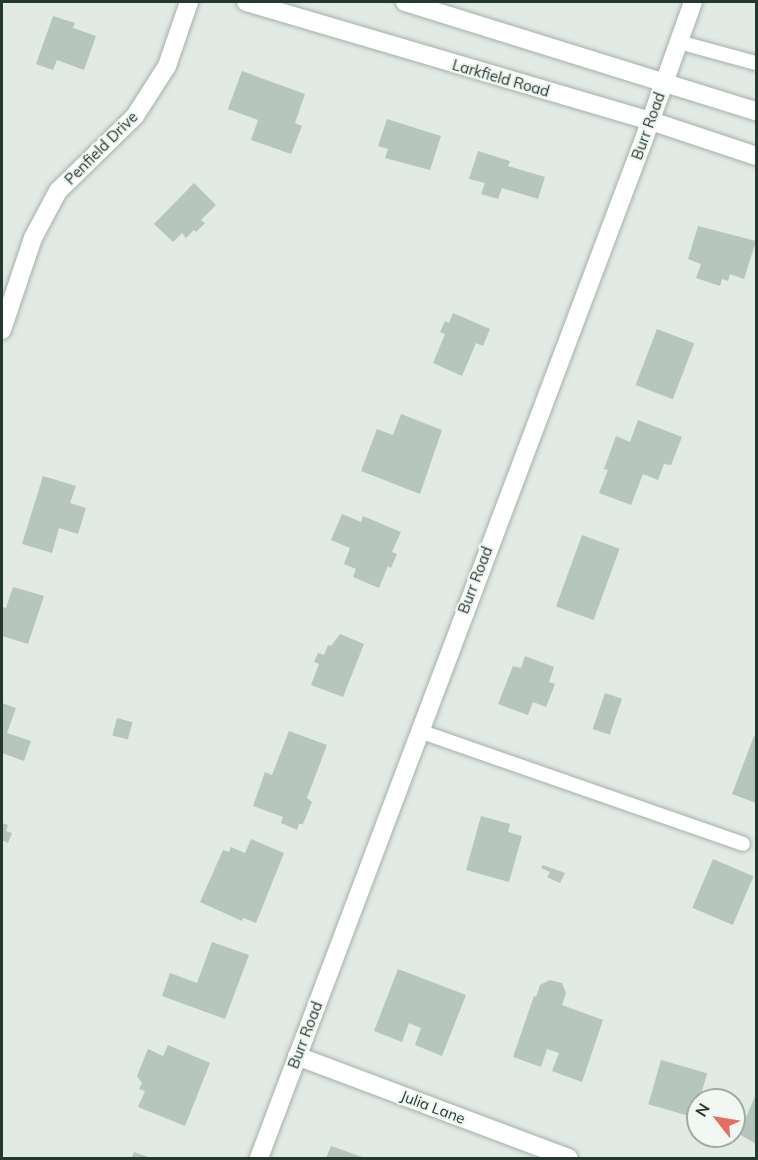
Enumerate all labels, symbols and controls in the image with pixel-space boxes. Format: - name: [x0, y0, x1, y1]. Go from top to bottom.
- street label: Larkfield Road: [450, 56, 552, 100]
- street label: Burr Road: [627, 90, 669, 162]
- street label: Penfield Drive: [61, 108, 141, 188]
- street label: Burr Road: [454, 544, 496, 616]
- street label: Burr Road: [284, 999, 326, 1071]
- street label: Julia Lane: [398, 1086, 468, 1128]
- north arrow: [686, 1088, 746, 1148]
- text: N: [691, 1099, 714, 1120]

